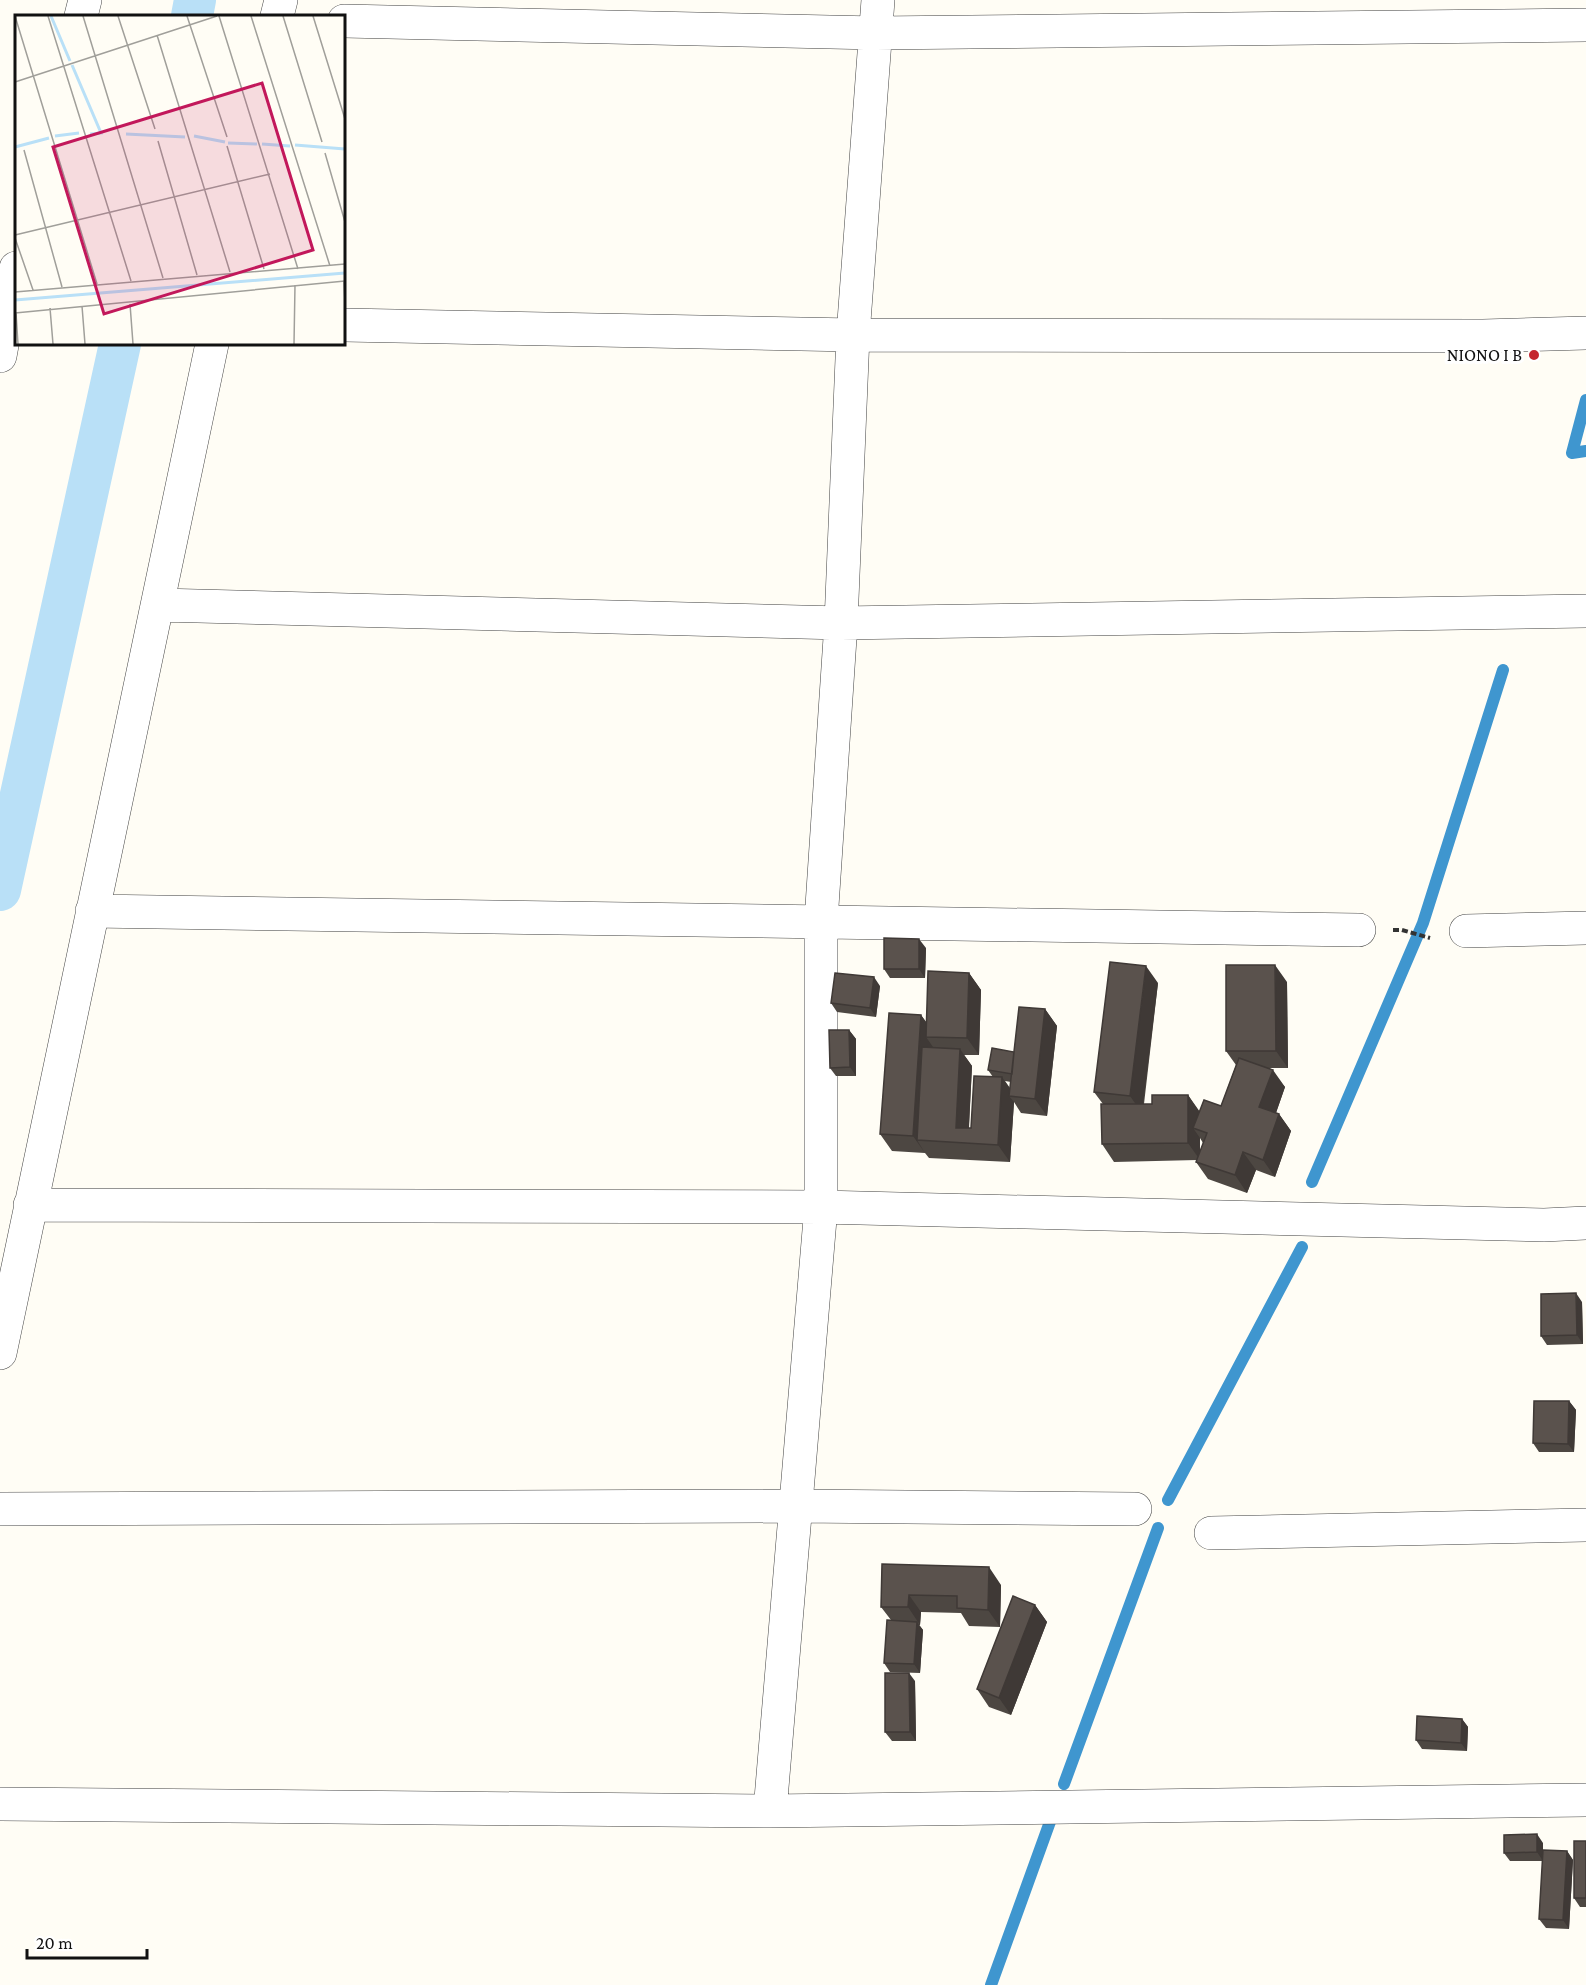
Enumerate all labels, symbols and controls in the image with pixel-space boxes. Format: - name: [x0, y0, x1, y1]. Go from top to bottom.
- inset map: [15, 15, 345, 345]
- place label: NIONO I B: [1447, 345, 1522, 365]
- marker: NIONO I B: [1527, 348, 1541, 362]
- scale bar: [27, 1922, 147, 1960]
- text: 20 m: [36, 1933, 73, 1953]

